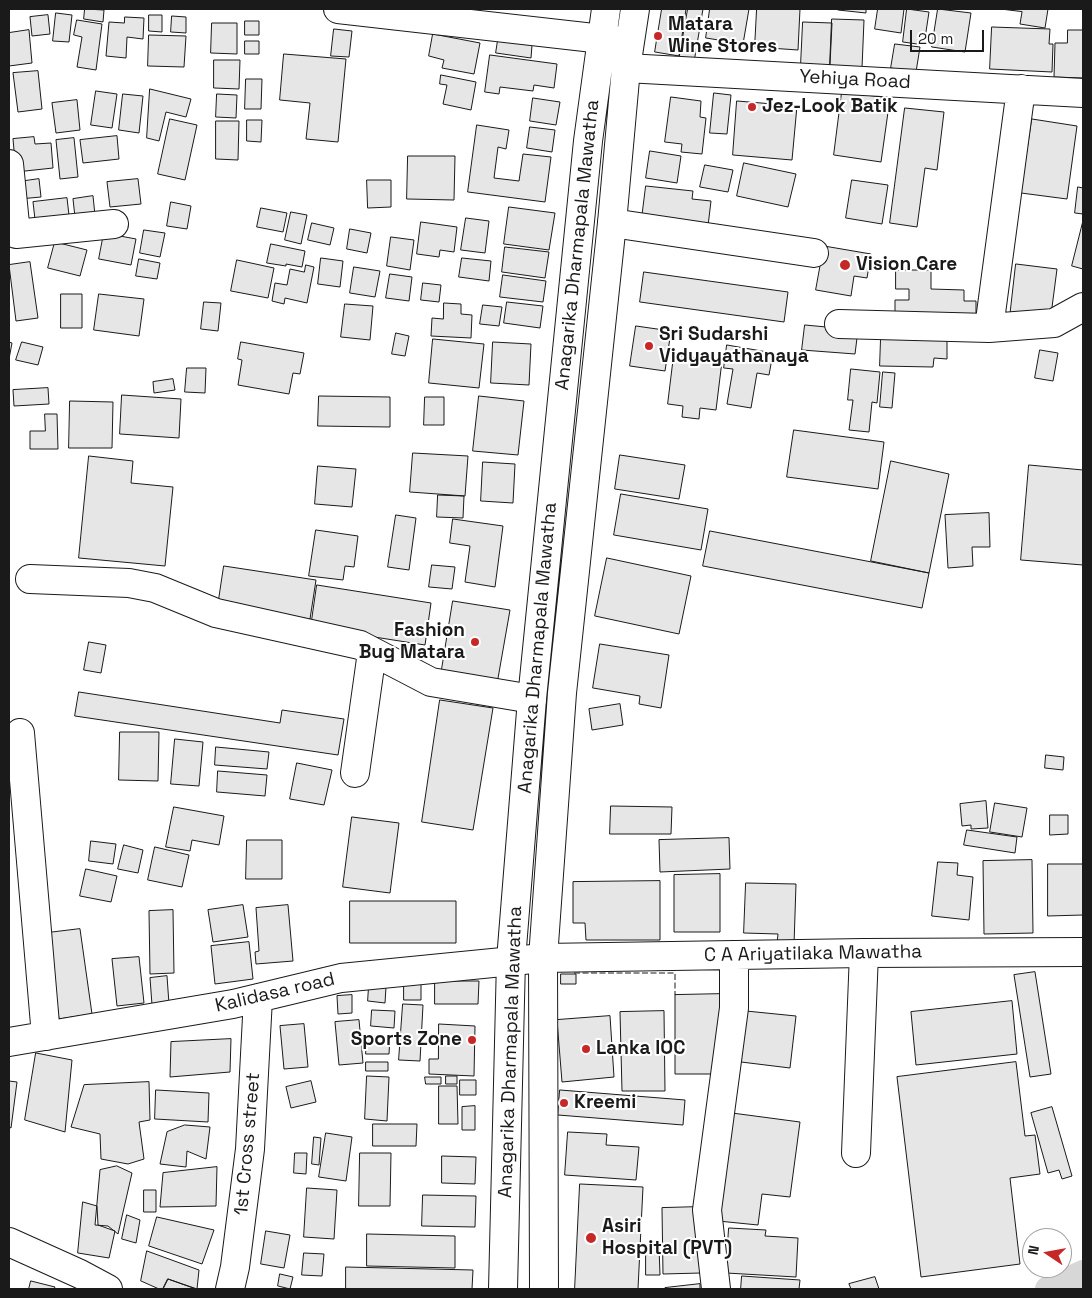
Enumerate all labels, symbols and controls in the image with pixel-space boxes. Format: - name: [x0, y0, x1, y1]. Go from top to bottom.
- place label: Matara Wine Stores: [668, 14, 777, 58]
- scale bar: [912, 20, 986, 52]
- text: 20 m: [918, 29, 953, 48]
- marker: Matara Wine Stores: [652, 30, 664, 42]
- street label: Yehiya Road: [799, 66, 911, 94]
- place label: Jez-Look Batik: [762, 96, 898, 118]
- street label: Anagarika Dharmapala Mawatha: [551, 99, 605, 391]
- marker: Jez-Look Batik: [746, 101, 758, 113]
- place label: Vision Care: [856, 254, 957, 276]
- marker: Vision Care: [838, 258, 852, 272]
- place label: Sri Sudarshi Vidyayathanaya: [659, 324, 809, 368]
- marker: Sri Sudarshi Vidyayathanaya: [643, 340, 655, 352]
- street label: Anagarika Dharmapala Mawatha: [514, 502, 562, 794]
- place label: Fashion Bug Matara: [359, 620, 465, 664]
- marker: Fashion Bug Matara: [469, 636, 481, 648]
- street label: Anagarika Dharmapala Mawatha: [495, 906, 527, 1198]
- street label: C A Ariyatilaka Mawatha: [704, 941, 922, 967]
- street label: Kalidasa road: [213, 968, 337, 1018]
- place label: Sports Zone: [351, 1029, 462, 1051]
- marker: Sports Zone: [466, 1034, 478, 1046]
- place label: Lanka IOC: [596, 1038, 685, 1060]
- marker: Lanka IOC: [580, 1043, 592, 1055]
- street label: 1st Cross street: [230, 1072, 266, 1216]
- place label: Kreemi: [574, 1092, 636, 1114]
- marker: Kreemi: [558, 1097, 570, 1109]
- place label: Asiri Hospital (PVT): [602, 1216, 732, 1260]
- north arrow: [1022, 1228, 1072, 1278]
- marker: Asiri Hospital (PVT): [584, 1231, 598, 1245]
- text: N: [1024, 1244, 1043, 1257]

